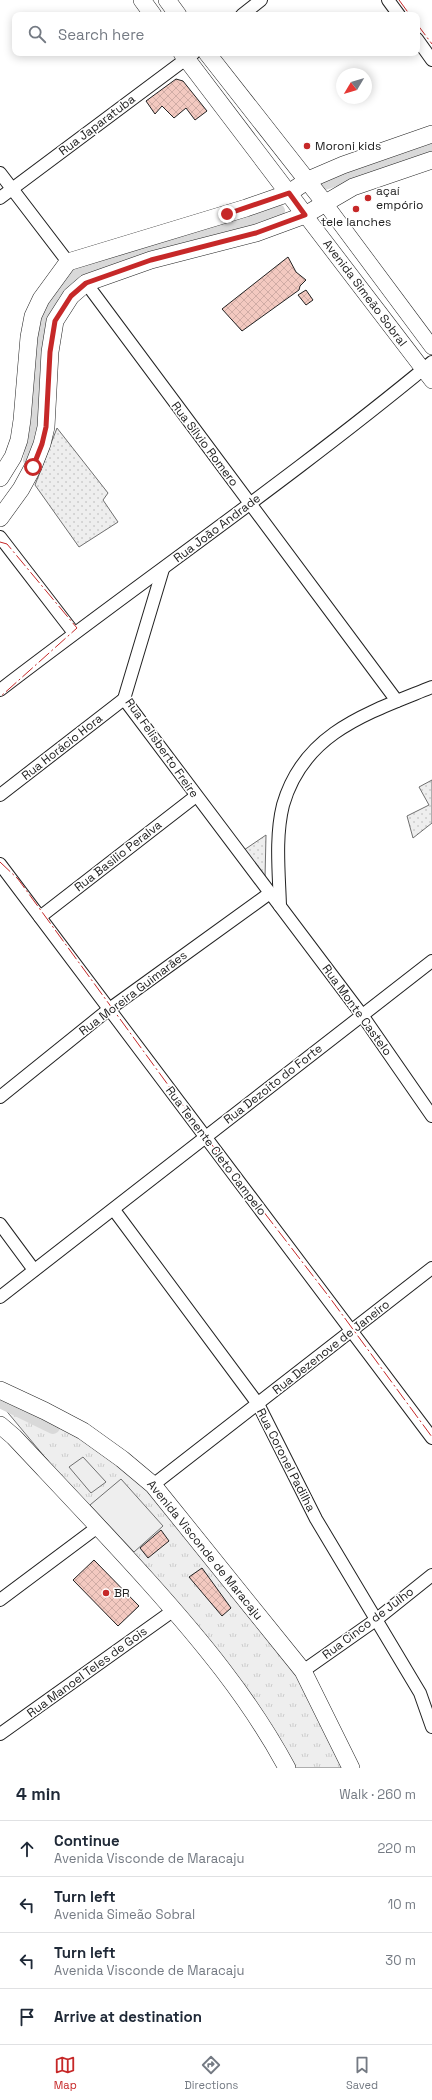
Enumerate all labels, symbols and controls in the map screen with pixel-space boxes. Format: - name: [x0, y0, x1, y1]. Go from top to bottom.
- search box: [12, 12, 420, 56]
- icon: search: [26, 23, 48, 45]
- text: Search here: [58, 25, 144, 44]
- north arrow: [336, 68, 372, 104]
- street label: Rua Japaratuba: [56, 91, 138, 159]
- place label: Moroni kids: [315, 138, 381, 154]
- marker: Moroni kids: [302, 141, 312, 151]
- place label: açaí empório: [376, 183, 423, 213]
- marker: açaí empório: [363, 193, 373, 203]
- marker: tele lanches: [351, 204, 361, 214]
- route end: [218, 205, 236, 223]
- place label: tele lanches: [321, 214, 391, 230]
- street label: Avenida Simeão Sobral: [319, 236, 411, 350]
- street label: Rua Sílvio Romero: [168, 398, 242, 490]
- route start: [24, 458, 42, 476]
- street label: Rua João Andrade: [170, 490, 264, 566]
- street label: Rua Felisberto Freire: [122, 695, 202, 801]
- street label: Rua Horácio Hora: [18, 710, 106, 784]
- street label: Rua Basilio Peralva: [71, 817, 165, 895]
- street label: Rua Moreira Guimarães: [76, 947, 190, 1039]
- street label: Rua Monte Castelo: [319, 961, 395, 1059]
- street label: Rua Dezoito do Forte: [220, 1040, 326, 1128]
- street label: Rua Tenente Cleto Campelo: [162, 1083, 270, 1219]
- street label: Rua Dezenove de Janeiro: [269, 1296, 393, 1398]
- street label: Rua Coronel Padilha: [253, 1406, 319, 1514]
- street label: Avenida Visconde de Maracaju: [143, 1477, 267, 1623]
- street label: Rua Cinco de Julho: [319, 1583, 417, 1663]
- place label: BR: [114, 1585, 130, 1601]
- marker: BR: [101, 1588, 111, 1598]
- street label: Rua Manoel Teles de Gois: [24, 1623, 150, 1721]
- text: 4 min: [16, 1783, 61, 1805]
- text: Walk · 260 m: [339, 1786, 416, 1803]
- text: Continue: [54, 1831, 120, 1850]
- icon: ahead: [16, 1838, 38, 1860]
- text: 220 m: [377, 1840, 416, 1857]
- text: Avenida Visconde de Maracaju: [54, 1850, 244, 1867]
- text: Turn left: [54, 1887, 116, 1906]
- icon: left: [16, 1894, 38, 1916]
- text: 10 m: [388, 1896, 416, 1913]
- text: Avenida Simeão Sobral: [54, 1906, 195, 1923]
- text: Turn left: [54, 1943, 116, 1962]
- icon: left: [16, 1950, 38, 1972]
- text: 30 m: [385, 1952, 416, 1969]
- text: Avenida Visconde de Maracaju: [54, 1962, 244, 1979]
- icon: arrive: [16, 2006, 38, 2028]
- text: Arrive at destination: [54, 2007, 202, 2026]
- tab: Map: [54, 2054, 77, 2092]
- tab: Directions: [184, 2054, 238, 2092]
- tab: Saved: [346, 2054, 378, 2092]

